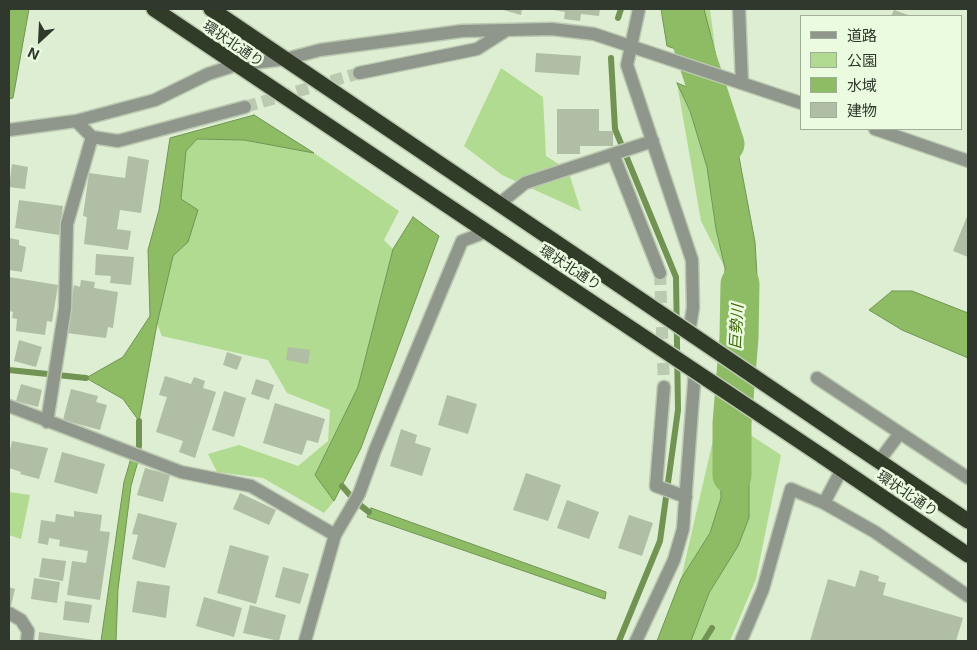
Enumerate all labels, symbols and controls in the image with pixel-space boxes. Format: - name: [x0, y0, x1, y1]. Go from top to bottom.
- north arrow: [15, 15, 65, 65]
- legend: [800, 15, 962, 130]
- street label: 環状北通り: [199, 17, 267, 71]
- text: 道路: [847, 26, 877, 45]
- text: N: [25, 44, 42, 64]
- text: 公園: [847, 51, 877, 70]
- text: 水域: [847, 76, 877, 95]
- text: 建物: [847, 101, 877, 120]
- street label: 環状北通り: [536, 242, 604, 294]
- water label: 巨勢川: [727, 304, 747, 350]
- street label: 環状北通り: [873, 467, 941, 521]

